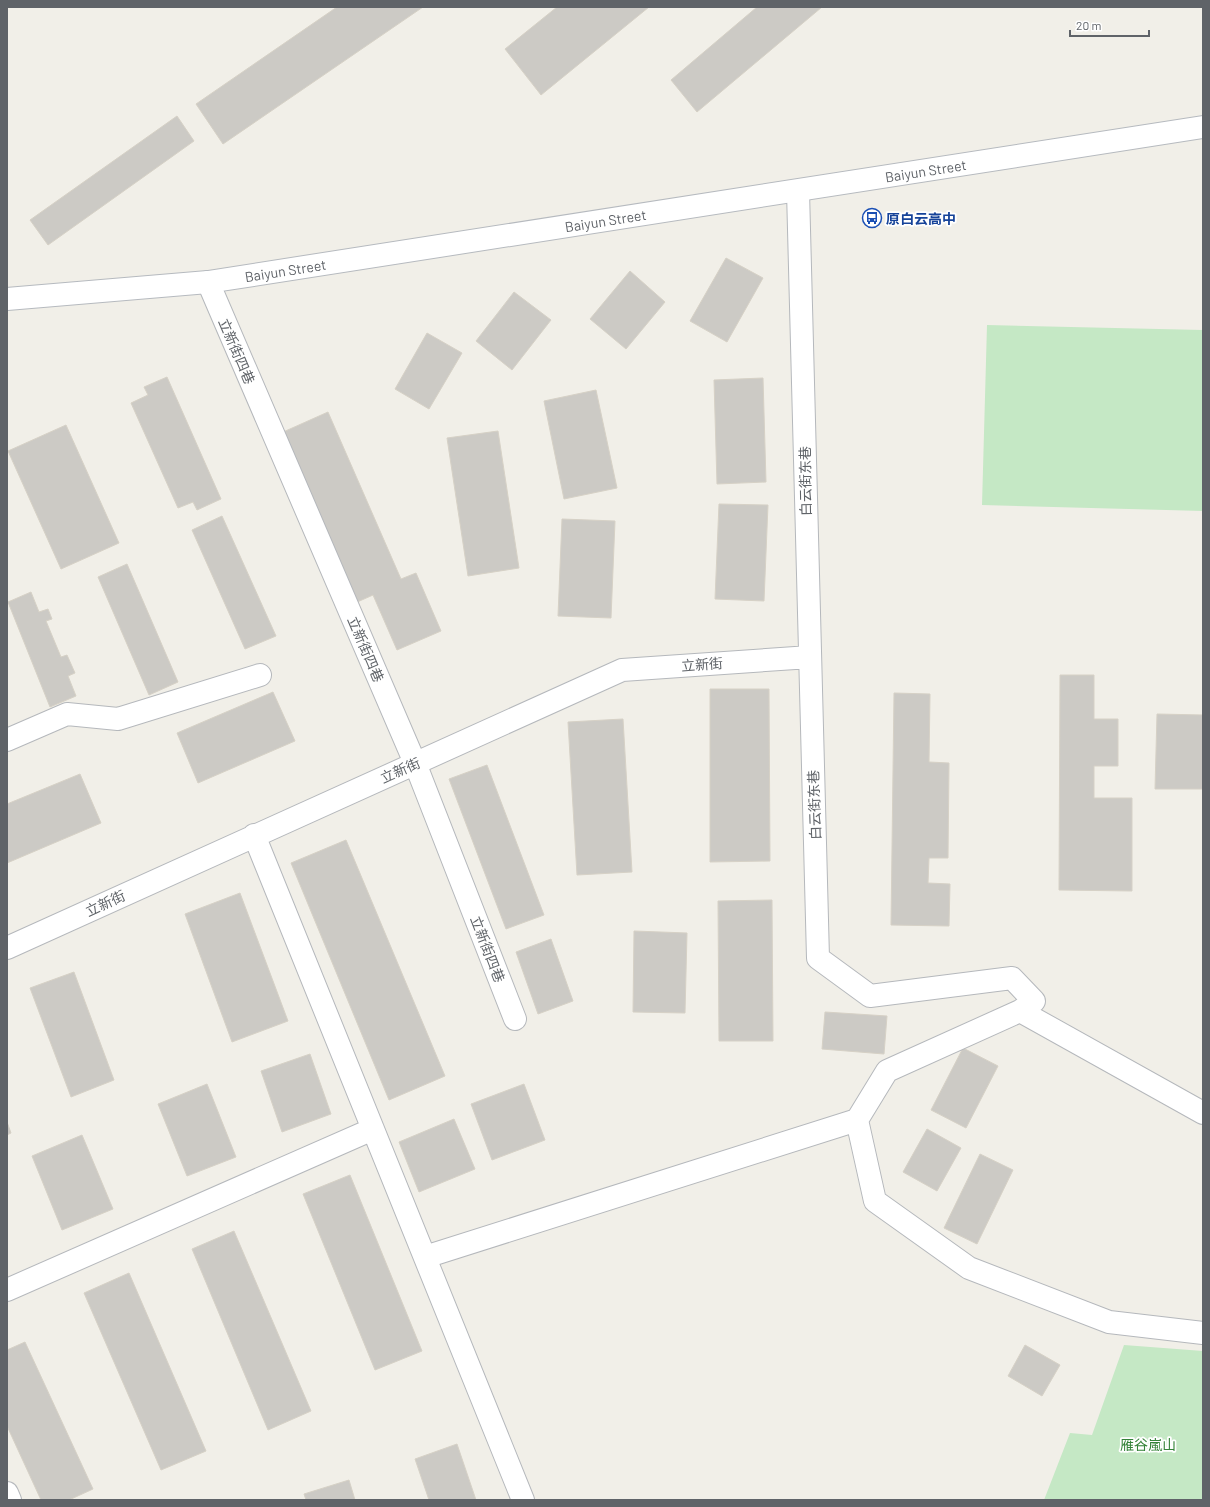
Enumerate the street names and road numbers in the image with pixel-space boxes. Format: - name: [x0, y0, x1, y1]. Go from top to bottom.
- street label: Baiyun Street: [884, 155, 967, 185]
- street label: Baiyun Street: [564, 205, 647, 235]
- street label: Baiyun Street: [243, 255, 327, 285]
- street label: 立新街四巷: [216, 315, 258, 387]
- street label: 白云街东巷: [796, 446, 814, 516]
- street label: 立新街四巷: [345, 613, 387, 685]
- street label: 立新街: [680, 654, 724, 674]
- street label: 立新街: [377, 754, 423, 786]
- street label: 白云街东巷: [804, 770, 824, 840]
- street label: 立新街: [82, 886, 128, 920]
- street label: 立新街四巷: [468, 913, 508, 985]

